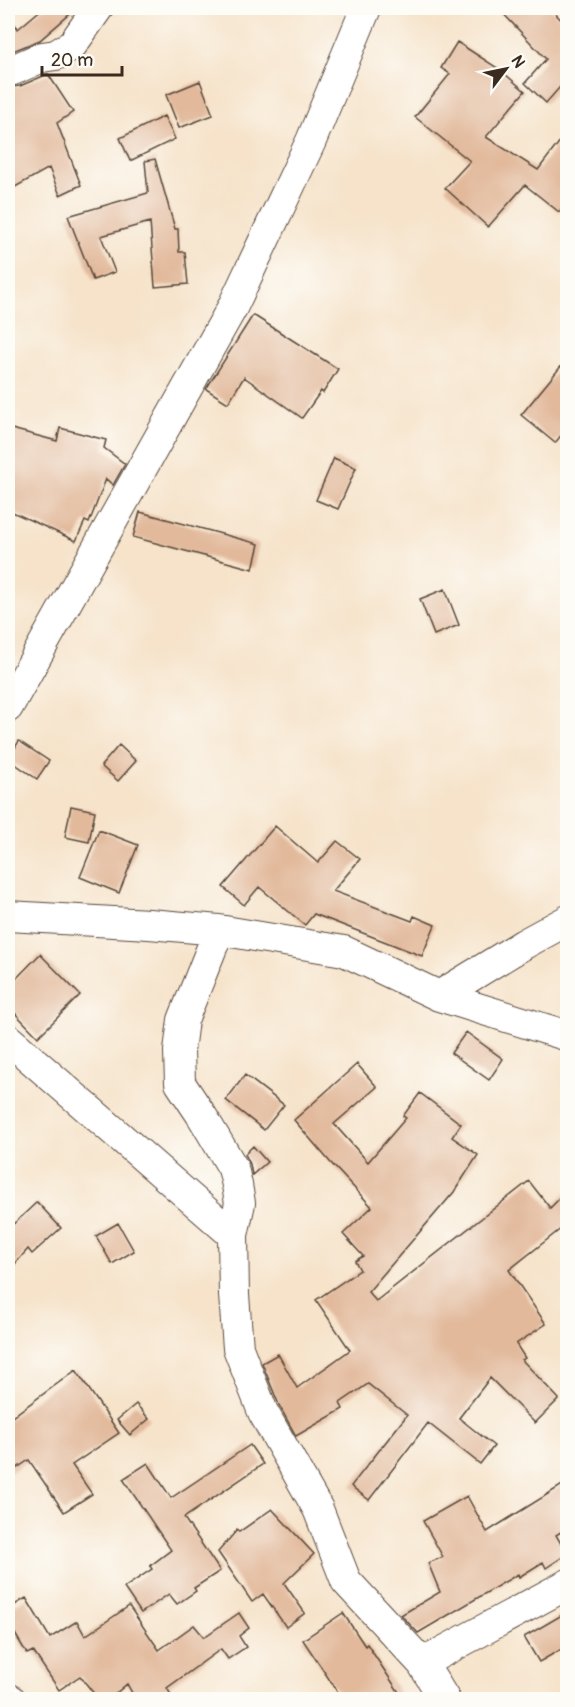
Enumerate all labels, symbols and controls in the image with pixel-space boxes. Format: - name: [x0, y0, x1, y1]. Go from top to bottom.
- scale bar: [42, 39, 122, 77]
- north arrow: [476, 39, 536, 99]
- text: 20 m: [51, 49, 93, 72]
- text: N: [507, 52, 529, 72]

